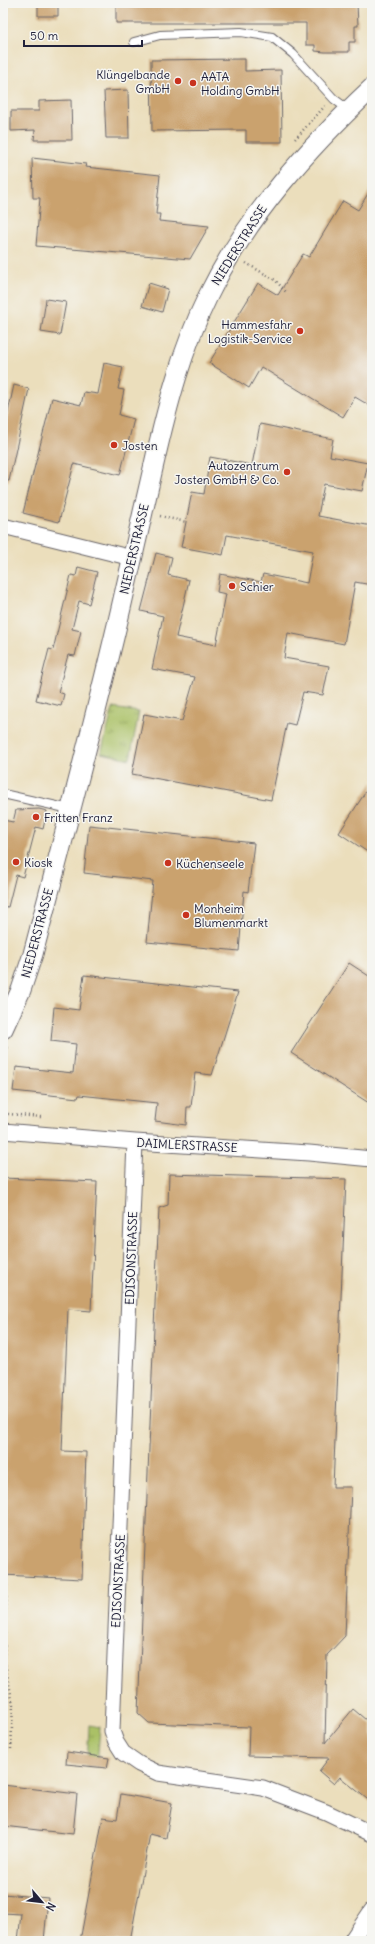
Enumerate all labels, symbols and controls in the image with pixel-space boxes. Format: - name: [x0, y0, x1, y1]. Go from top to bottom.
- scale bar: [24, 22, 142, 48]
- text: 50 m: [30, 28, 59, 43]
- place label: Klüngelbande GmbH: [96, 67, 170, 96]
- place label: AATA Holding GmbH: [201, 69, 280, 98]
- marker: Klüngelbande GmbH: [173, 76, 183, 86]
- marker: AATA Holding GmbH: [188, 78, 198, 88]
- street label: NIEDERSTRASSE: [208, 202, 270, 288]
- place label: Hammesfahr Logistik-Service: [208, 317, 292, 346]
- marker: Hammesfahr Logistik-Service: [295, 326, 305, 336]
- place label: Josten: [122, 438, 158, 453]
- marker: Josten: [109, 440, 119, 450]
- place label: Autozentrum Josten GmbH & Co.: [174, 458, 279, 487]
- marker: Autozentrum Josten GmbH & Co.: [282, 467, 292, 477]
- street label: NIEDERSTRASSE: [116, 502, 152, 596]
- place label: Schier: [240, 579, 274, 594]
- marker: Schier: [227, 581, 237, 591]
- place label: Fritten Franz: [44, 810, 113, 825]
- marker: Fritten Franz: [31, 812, 41, 822]
- place label: Kiosk: [24, 855, 52, 870]
- place label: Küchenseele: [176, 856, 244, 871]
- marker: Kiosk: [11, 857, 21, 867]
- marker: Küchenseele: [163, 858, 173, 868]
- street label: NIEDERSTRASSE: [18, 886, 56, 980]
- place label: Monheim Blumenmarkt: [194, 901, 268, 930]
- marker: Monheim Blumenmarkt: [181, 910, 191, 920]
- street label: DAIMLERSTRASSE: [136, 1135, 238, 1155]
- street label: EDISONSTRASSE: [122, 1211, 140, 1305]
- street label: EDISONSTRASSE: [108, 1534, 128, 1628]
- north arrow: [22, 1882, 62, 1922]
- text: N: [43, 1900, 59, 1913]

